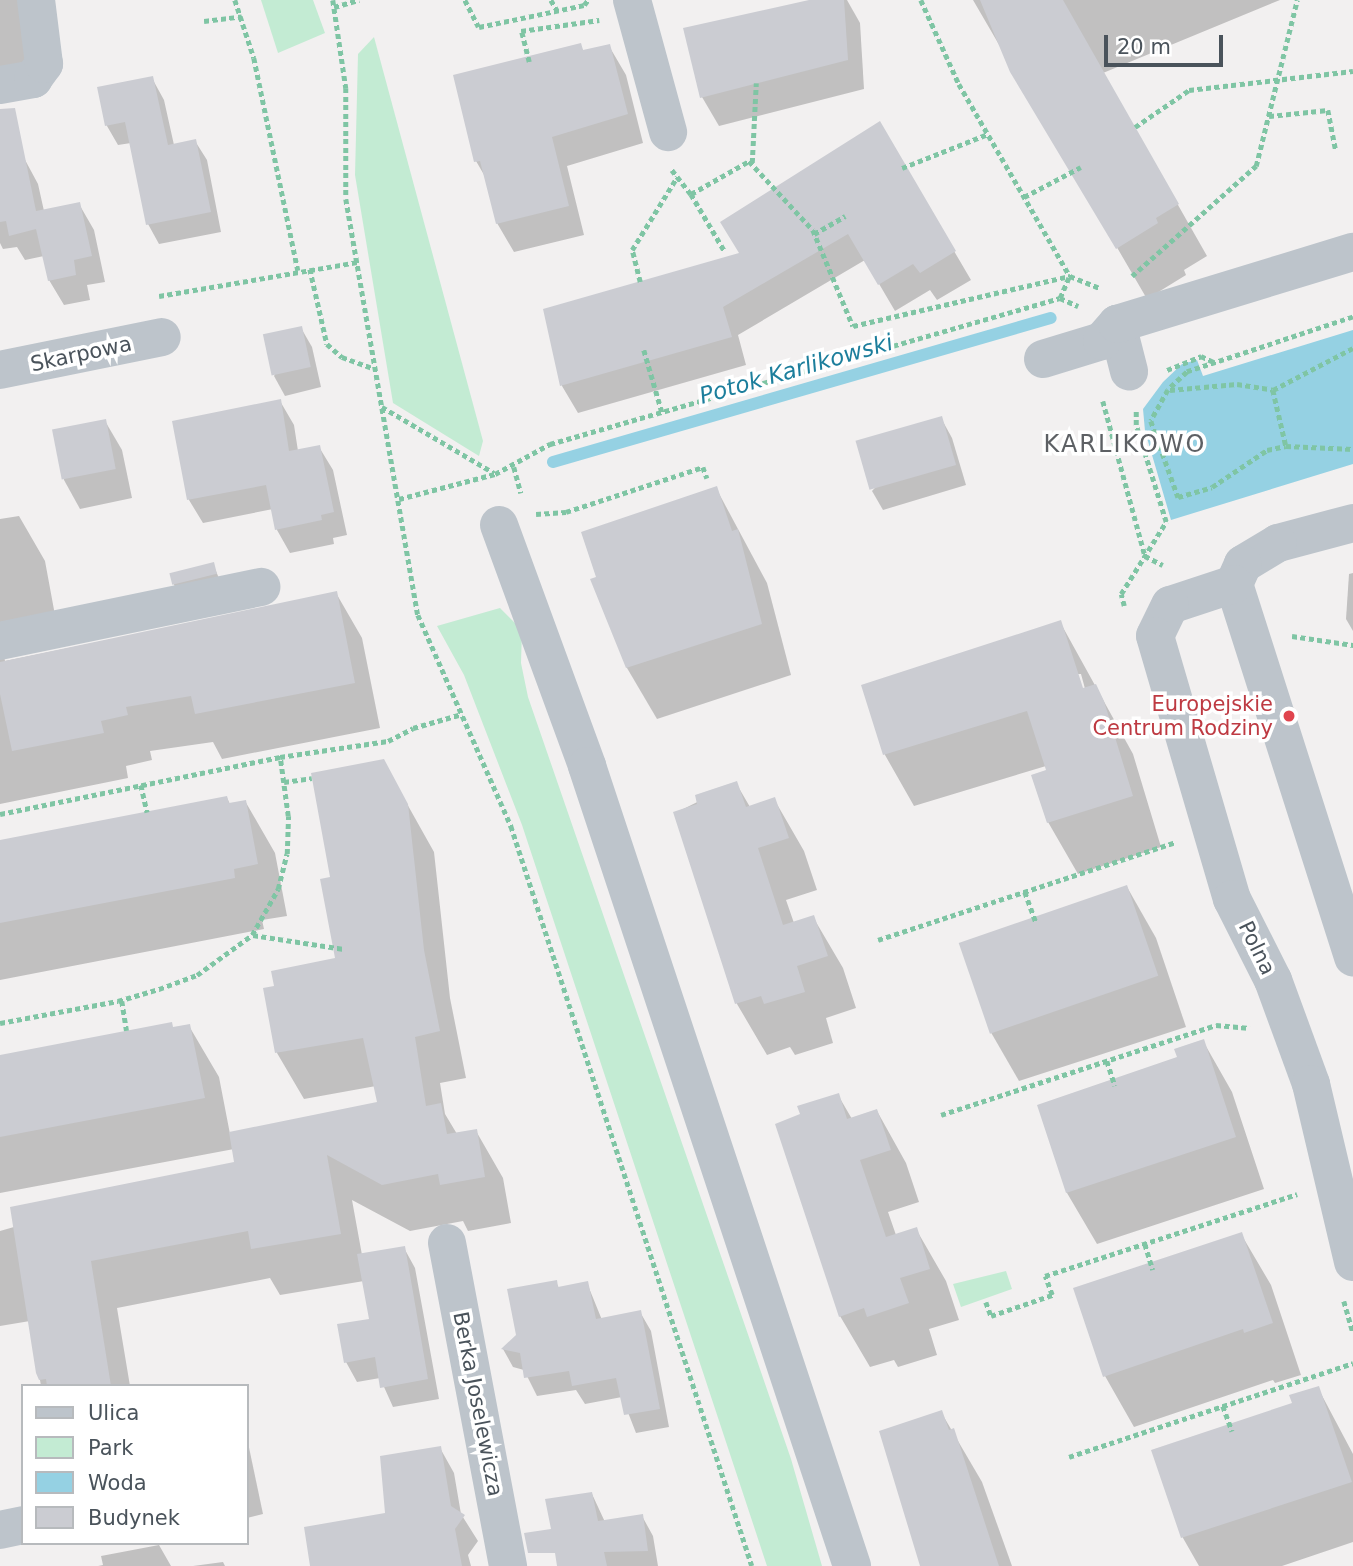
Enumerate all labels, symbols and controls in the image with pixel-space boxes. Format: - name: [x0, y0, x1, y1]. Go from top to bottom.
- scale bar: [1108, 21, 1227, 65]
- text: 20 m: [1117, 35, 1171, 59]
- water label: Potok Karlikowski: [696, 328, 896, 410]
- street label: Skarpowa: [28, 331, 134, 377]
- district label: KARLIKOWO: [1045, 431, 1205, 459]
- place label: Europejskie Centrum Rodziny: [1092, 691, 1273, 741]
- marker: Europejskie Centrum Rodziny: [1279, 706, 1299, 726]
- street label: Polna: [1233, 917, 1281, 979]
- street label: Berka Joselewicza: [448, 1310, 508, 1498]
- legend: [21, 1384, 248, 1545]
- text: Ulica: [88, 1401, 139, 1425]
- text: Park: [88, 1436, 133, 1460]
- text: Woda: [88, 1471, 147, 1495]
- text: Budynek: [88, 1506, 180, 1530]

